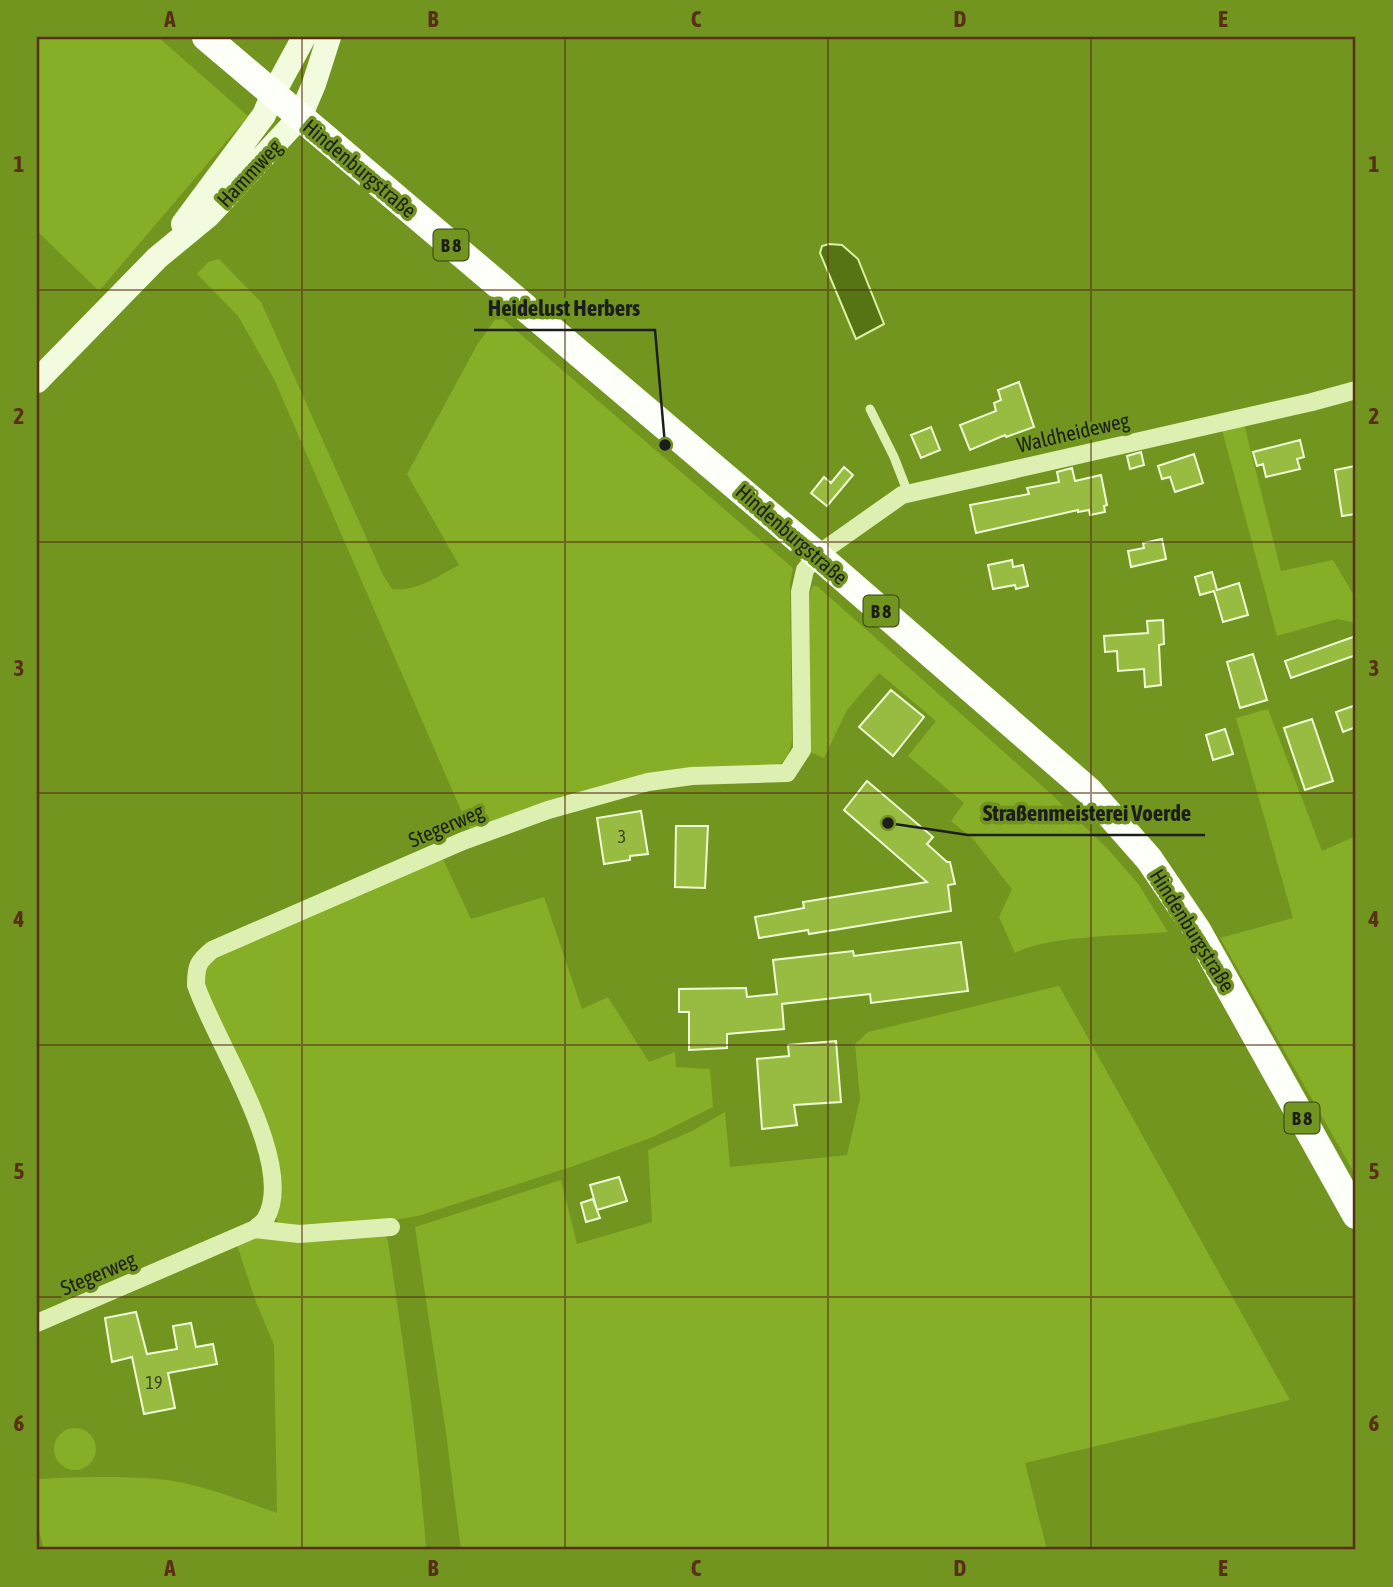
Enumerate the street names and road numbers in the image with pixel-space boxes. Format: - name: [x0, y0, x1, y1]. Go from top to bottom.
- street label: Hindenburgstraße: [299, 114, 421, 222]
- street label: Hammweg: [212, 134, 286, 212]
- road number: B 8: [434, 230, 468, 260]
- street label: Waldheideweg: [1015, 407, 1131, 457]
- street label: Hindenburgstraße: [731, 479, 853, 589]
- road number: B 8: [864, 596, 898, 626]
- street label: Stegerweg: [405, 798, 487, 852]
- street label: Hindenburgstraße: [1146, 864, 1240, 996]
- road number: B 8: [1284, 1102, 1320, 1134]
- street label: Stegerweg: [57, 1246, 139, 1300]

